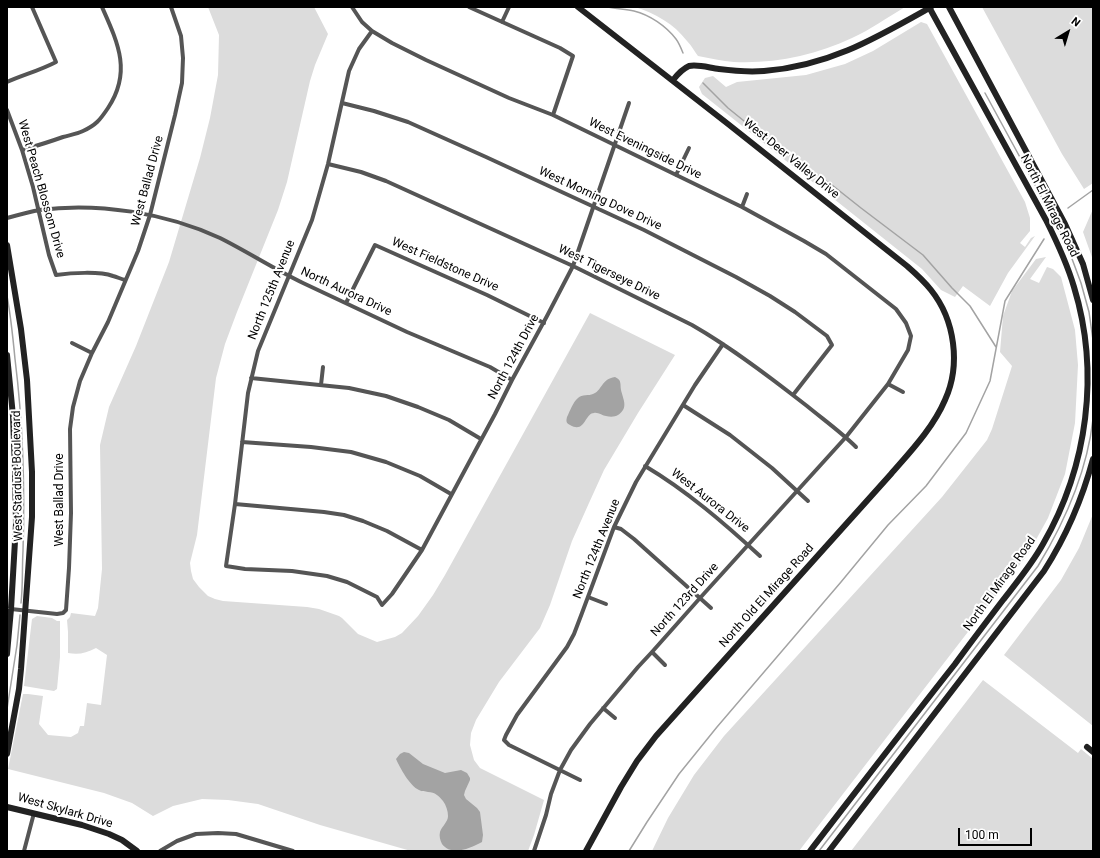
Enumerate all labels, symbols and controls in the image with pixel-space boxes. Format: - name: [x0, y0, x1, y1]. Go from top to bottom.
- north arrow: [1048, 12, 1088, 52]
- text: N: [1069, 15, 1083, 30]
- street label: West Eveningside Drive: [586, 115, 704, 183]
- street label: West Deer Valley Drive: [740, 116, 842, 202]
- street label: West Peach Blossom Drive: [14, 118, 68, 260]
- street label: West Ballad Drive: [129, 134, 167, 228]
- street label: North El Mirage Road: [1017, 152, 1081, 260]
- street label: West Morning Dove Drive: [536, 164, 664, 234]
- street label: West Fieldstone Drive: [389, 235, 501, 295]
- street label: North 125th Avenue: [245, 238, 299, 342]
- street label: West Tigerseye Drive: [556, 242, 662, 304]
- street label: North Aurora Drive: [298, 265, 394, 319]
- street label: North 124th Drive: [486, 312, 542, 402]
- street label: West Stardust Boulevard: [10, 410, 26, 542]
- street label: West Ballad Drive: [53, 454, 67, 546]
- street label: West Aurora Drive: [668, 466, 752, 536]
- street label: North 124th Avenue: [570, 497, 624, 601]
- street label: North El Mirage Road: [961, 534, 1039, 634]
- street label: North Old El Mirage Road: [717, 541, 817, 651]
- street label: North 123rd Drive: [648, 560, 722, 640]
- street label: West Skylark Drive: [16, 791, 114, 831]
- scale bar: [960, 820, 1034, 846]
- text: 100 m: [965, 828, 999, 842]

